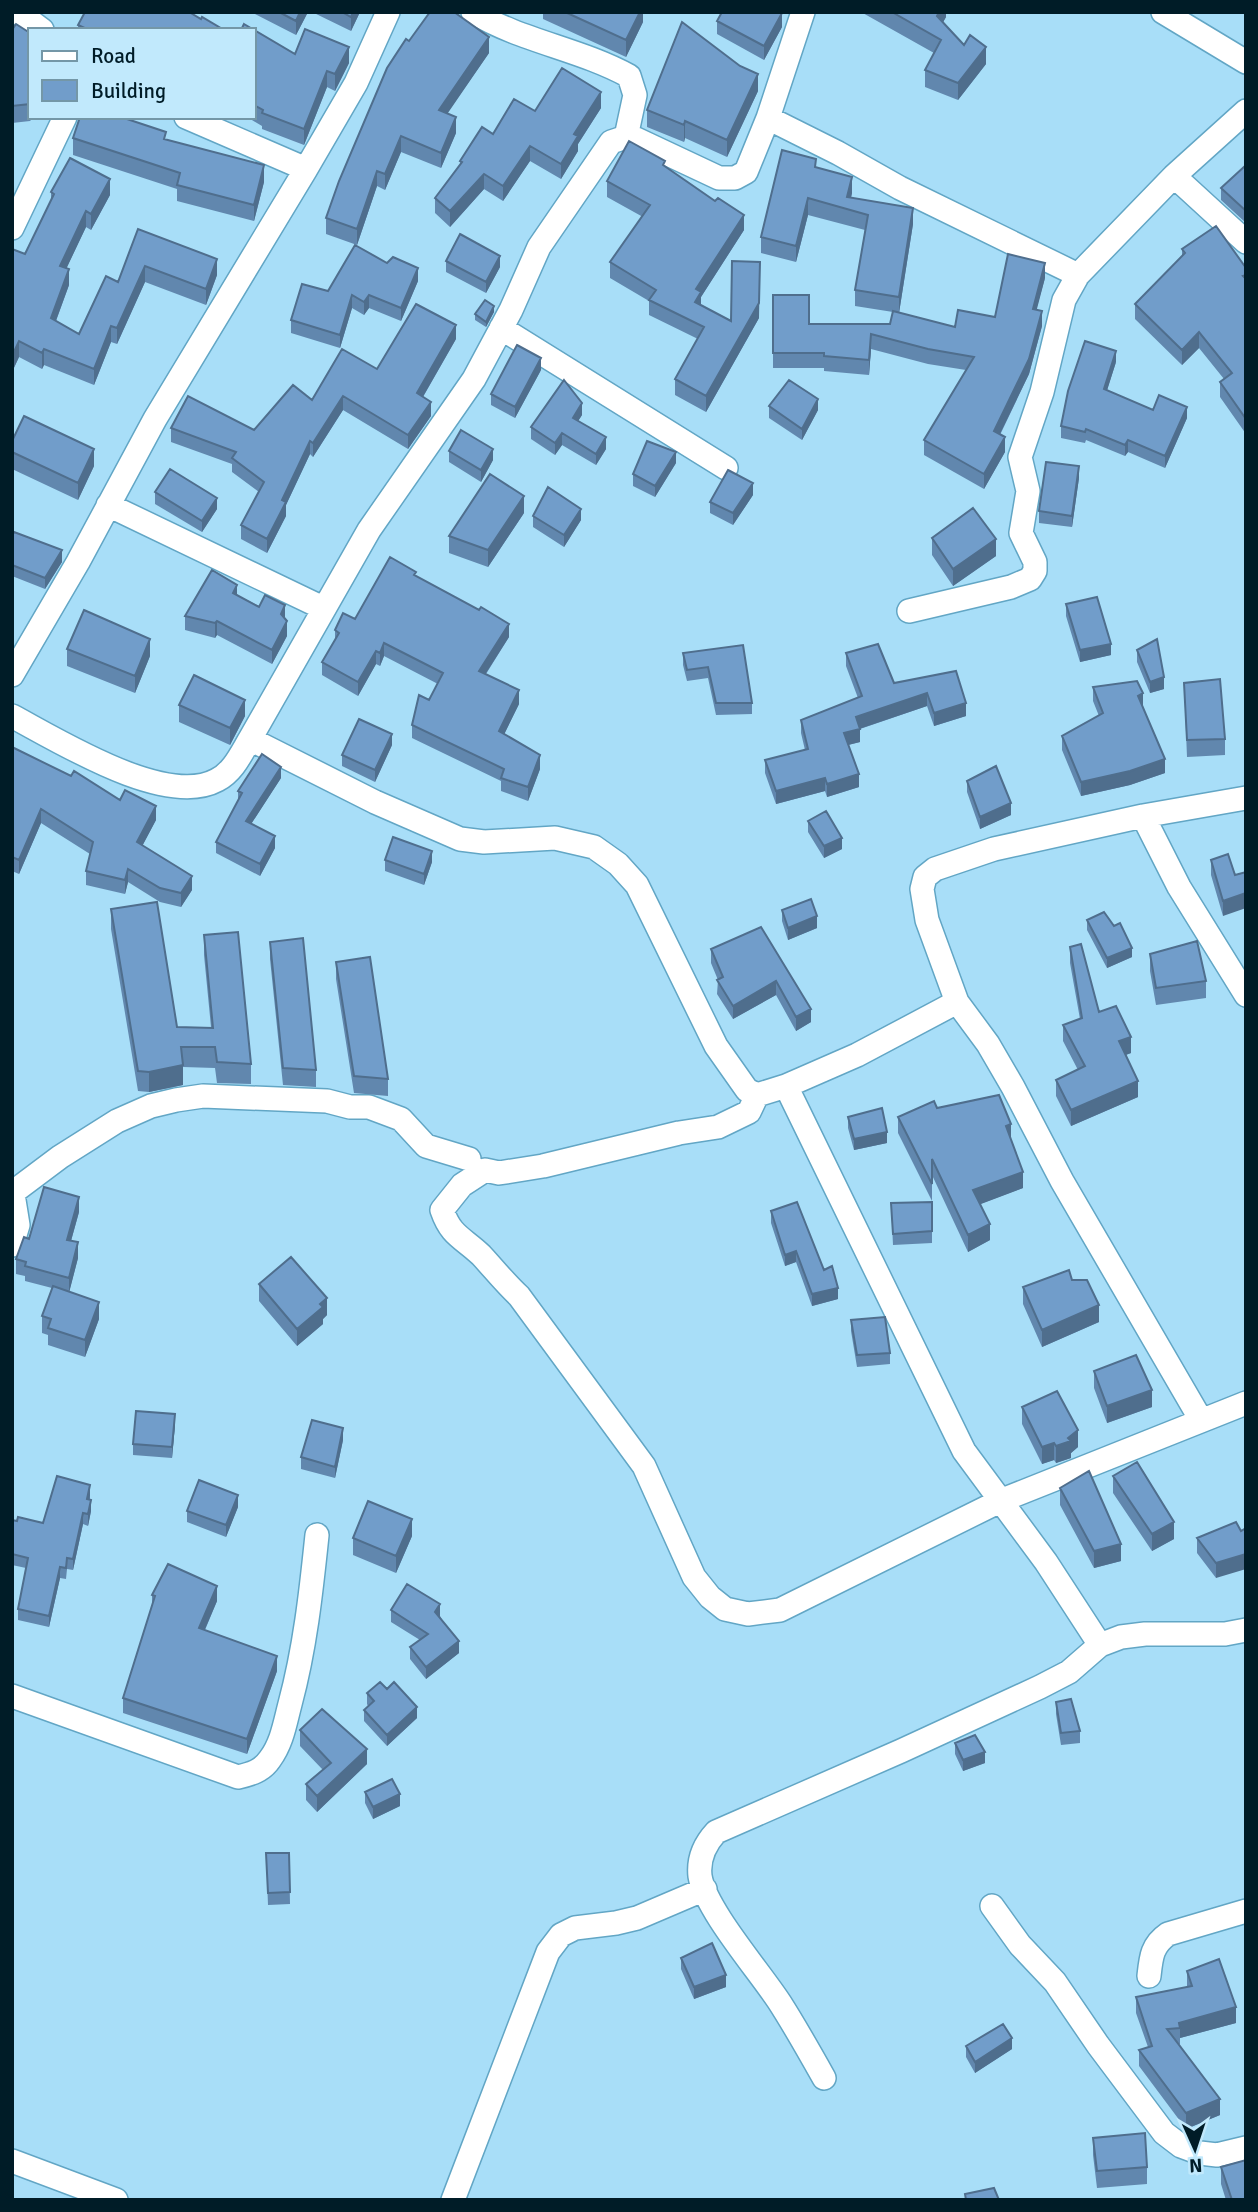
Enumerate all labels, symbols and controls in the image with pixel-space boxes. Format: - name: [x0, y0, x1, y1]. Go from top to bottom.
- legend: [28, 28, 256, 119]
- text: Road: [91, 43, 136, 69]
- text: Building: [91, 78, 166, 104]
- north arrow: [1160, 2114, 1230, 2184]
- text: N: [1189, 2153, 1203, 2177]

